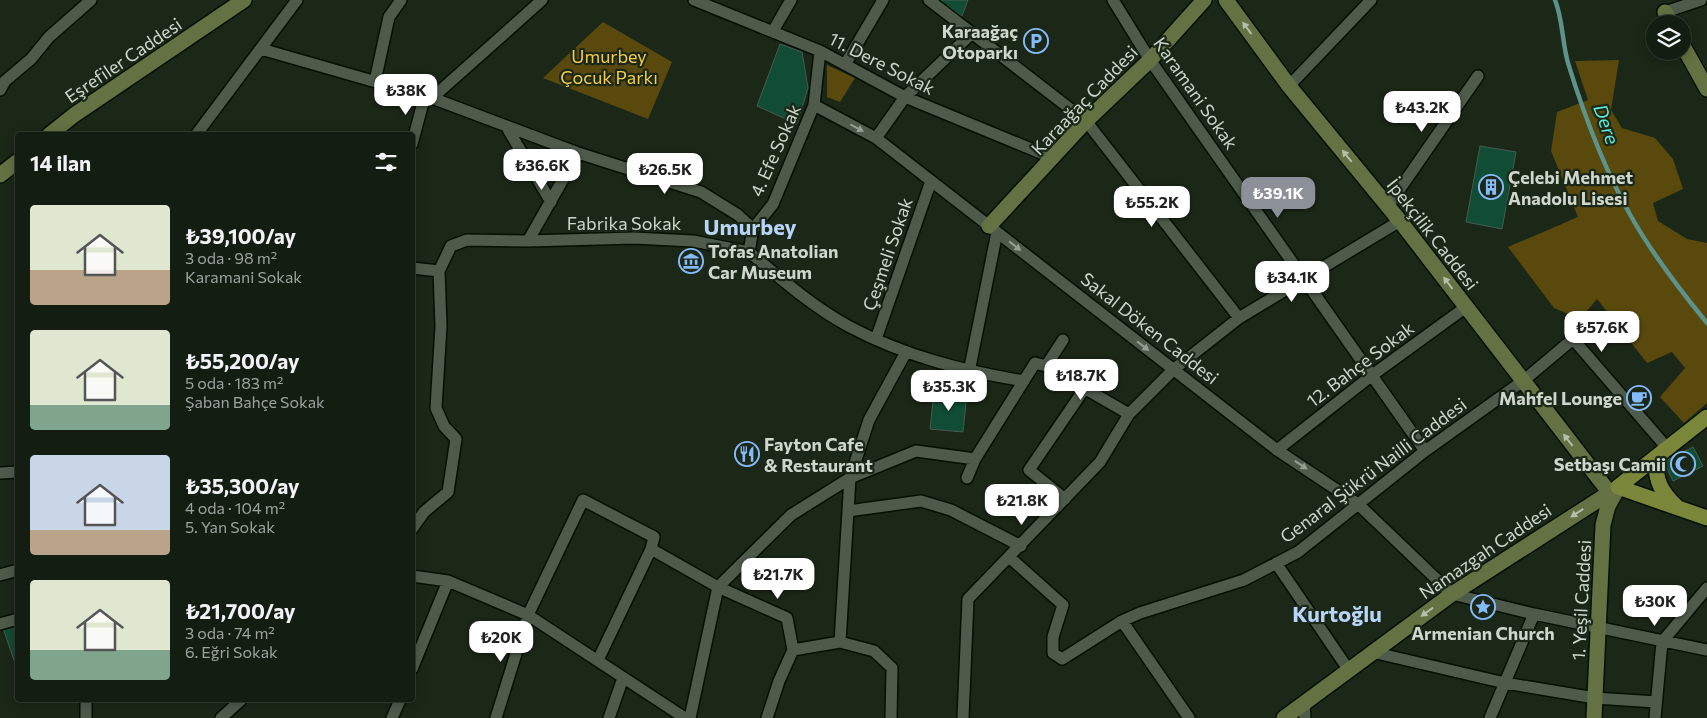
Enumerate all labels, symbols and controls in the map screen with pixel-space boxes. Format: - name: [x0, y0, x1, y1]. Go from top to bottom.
- street label: Eşrefiler Caddesi: [60, 13, 186, 107]
- map controls: [1646, 15, 1691, 60]
- button: layers: [1646, 15, 1691, 60]
- place label: Karaağaç Otoparkı: [942, 20, 1018, 63]
- one-way arrow: [1242, 21, 1252, 35]
- street label: 11. Dere Sokak: [825, 27, 939, 99]
- parking icon: Karaağaç Otoparkı: [1023, 28, 1049, 54]
- street label: Karamani Sokak: [1149, 33, 1243, 153]
- street label: Karaağaç Caddesi: [1026, 41, 1142, 159]
- park label: Umurbey Çocuk Parkı: [560, 45, 658, 88]
- pin: ₺38K: [376, 74, 436, 116]
- text: ₺38K: [385, 80, 427, 99]
- pin: ₺43.2K: [1381, 90, 1463, 133]
- text: ₺43.2K: [1395, 97, 1449, 116]
- street label: 4. Efe Sokak: [745, 100, 805, 200]
- water label: Dere: [1589, 101, 1625, 147]
- one-way arrow: [850, 124, 864, 132]
- icon: filters: [372, 148, 400, 176]
- pin: ₺36.6K: [501, 148, 583, 191]
- text: 14 ilan: [30, 150, 91, 175]
- one-way arrow: [1341, 150, 1352, 163]
- pin: ₺26.5K: [624, 152, 706, 195]
- text: ₺36.6K: [514, 155, 570, 174]
- text: ₺26.5K: [638, 159, 692, 178]
- place label: Çelebi Mehmet Anadolu Lisesi: [1508, 166, 1634, 209]
- street label: İpekçilik Caddesi: [1383, 174, 1483, 294]
- building icon: Çelebi Mehmet Anadolu Lisesi: [1478, 174, 1504, 200]
- pin: ₺39.1K: [1237, 176, 1319, 219]
- text: ₺39.1K: [1252, 183, 1304, 202]
- pin: ₺55.2K: [1111, 186, 1193, 228]
- text: ₺55.2K: [1125, 192, 1179, 211]
- street label: Çeşmeli Sokak: [857, 194, 917, 313]
- street label: Fabrika Sokak: [567, 212, 682, 234]
- district label: Umurbey: [703, 213, 797, 240]
- text: ₺39,100/ay: [185, 223, 296, 248]
- icon: home: [70, 225, 130, 285]
- place label: Tofas Anatolian Car Museum: [708, 240, 838, 283]
- one-way arrow: [1008, 241, 1022, 251]
- text: 3 oda · 98 m²: [185, 248, 277, 267]
- museum icon: Tofas Anatolian Car Museum: [678, 248, 704, 274]
- pin: ₺34.1K: [1251, 260, 1333, 303]
- text: Karamani Sokak: [185, 267, 302, 286]
- street label: Sakal Döken Caddesi: [1077, 267, 1223, 389]
- text: ₺34.1K: [1266, 267, 1318, 286]
- one-way arrow: [1442, 277, 1453, 290]
- pin: ₺57.6K: [1561, 310, 1643, 353]
- street label: 12. Bahçe Sokak: [1302, 316, 1418, 412]
- text: ₺57.6K: [1575, 317, 1629, 336]
- one-way arrow: [1136, 340, 1149, 351]
- text: ₺55,200/ay: [185, 348, 300, 373]
- icon: home: [70, 350, 130, 410]
- pin: ₺18.7K: [1040, 358, 1122, 401]
- text: ₺18.7K: [1055, 365, 1107, 384]
- pin: ₺35.3K: [908, 370, 990, 412]
- text: 5 oda · 183 m²: [185, 373, 283, 392]
- text: ₺35.3K: [922, 376, 976, 395]
- cafe icon: Mahfel Lounge: [1626, 385, 1652, 411]
- place label: Mahfel Lounge: [1499, 387, 1622, 409]
- text: Şaban Bahçe Sokak: [185, 392, 325, 411]
- street label: Genaral Şükrü Nailli Caddesi: [1275, 393, 1471, 547]
- place label: Fayton Cafe & Restaurant: [764, 433, 873, 476]
- one-way arrow: [1563, 434, 1574, 447]
- restaurant icon: Fayton Cafe & Restaurant: [734, 441, 760, 467]
- mosque icon: Setbaşı Camii: [1670, 451, 1696, 477]
- place label: Setbaşı Camii: [1554, 453, 1666, 475]
- one-way arrow: [1294, 460, 1307, 470]
- text: ₺35,300/ay: [185, 473, 300, 498]
- icon: home: [70, 475, 130, 535]
- pin: ₺21.8K: [981, 484, 1063, 526]
- text: ₺21.8K: [996, 490, 1048, 509]
- text: 4 oda · 104 m²: [185, 498, 285, 517]
- street label: Namazgah Caddesi: [1415, 499, 1555, 603]
- one-way arrow: [1570, 508, 1584, 518]
- text: 5. Yan Sokak: [185, 517, 275, 536]
- street label: 1. Yeşil Caddesi: [1567, 539, 1595, 661]
- pin: ₺21.7K: [737, 558, 819, 600]
- text: ₺21.7K: [752, 564, 804, 583]
- pin: ₺30K: [1625, 584, 1685, 627]
- text: ₺30K: [1634, 591, 1676, 610]
- place icon: Armenian Church: [1470, 594, 1496, 620]
- text: ₺21,700/ay: [185, 598, 296, 623]
- icon: home: [70, 600, 130, 660]
- district label: Kurtoğlu: [1292, 600, 1382, 627]
- one-way arrow: [1420, 607, 1434, 617]
- pin: ₺20K: [471, 620, 531, 663]
- place label: Armenian Church: [1411, 622, 1555, 644]
- text: 3 oda · 74 m²: [185, 623, 275, 642]
- text: ₺20K: [480, 627, 522, 646]
- text: 6. Eğri Sokak: [185, 642, 278, 661]

